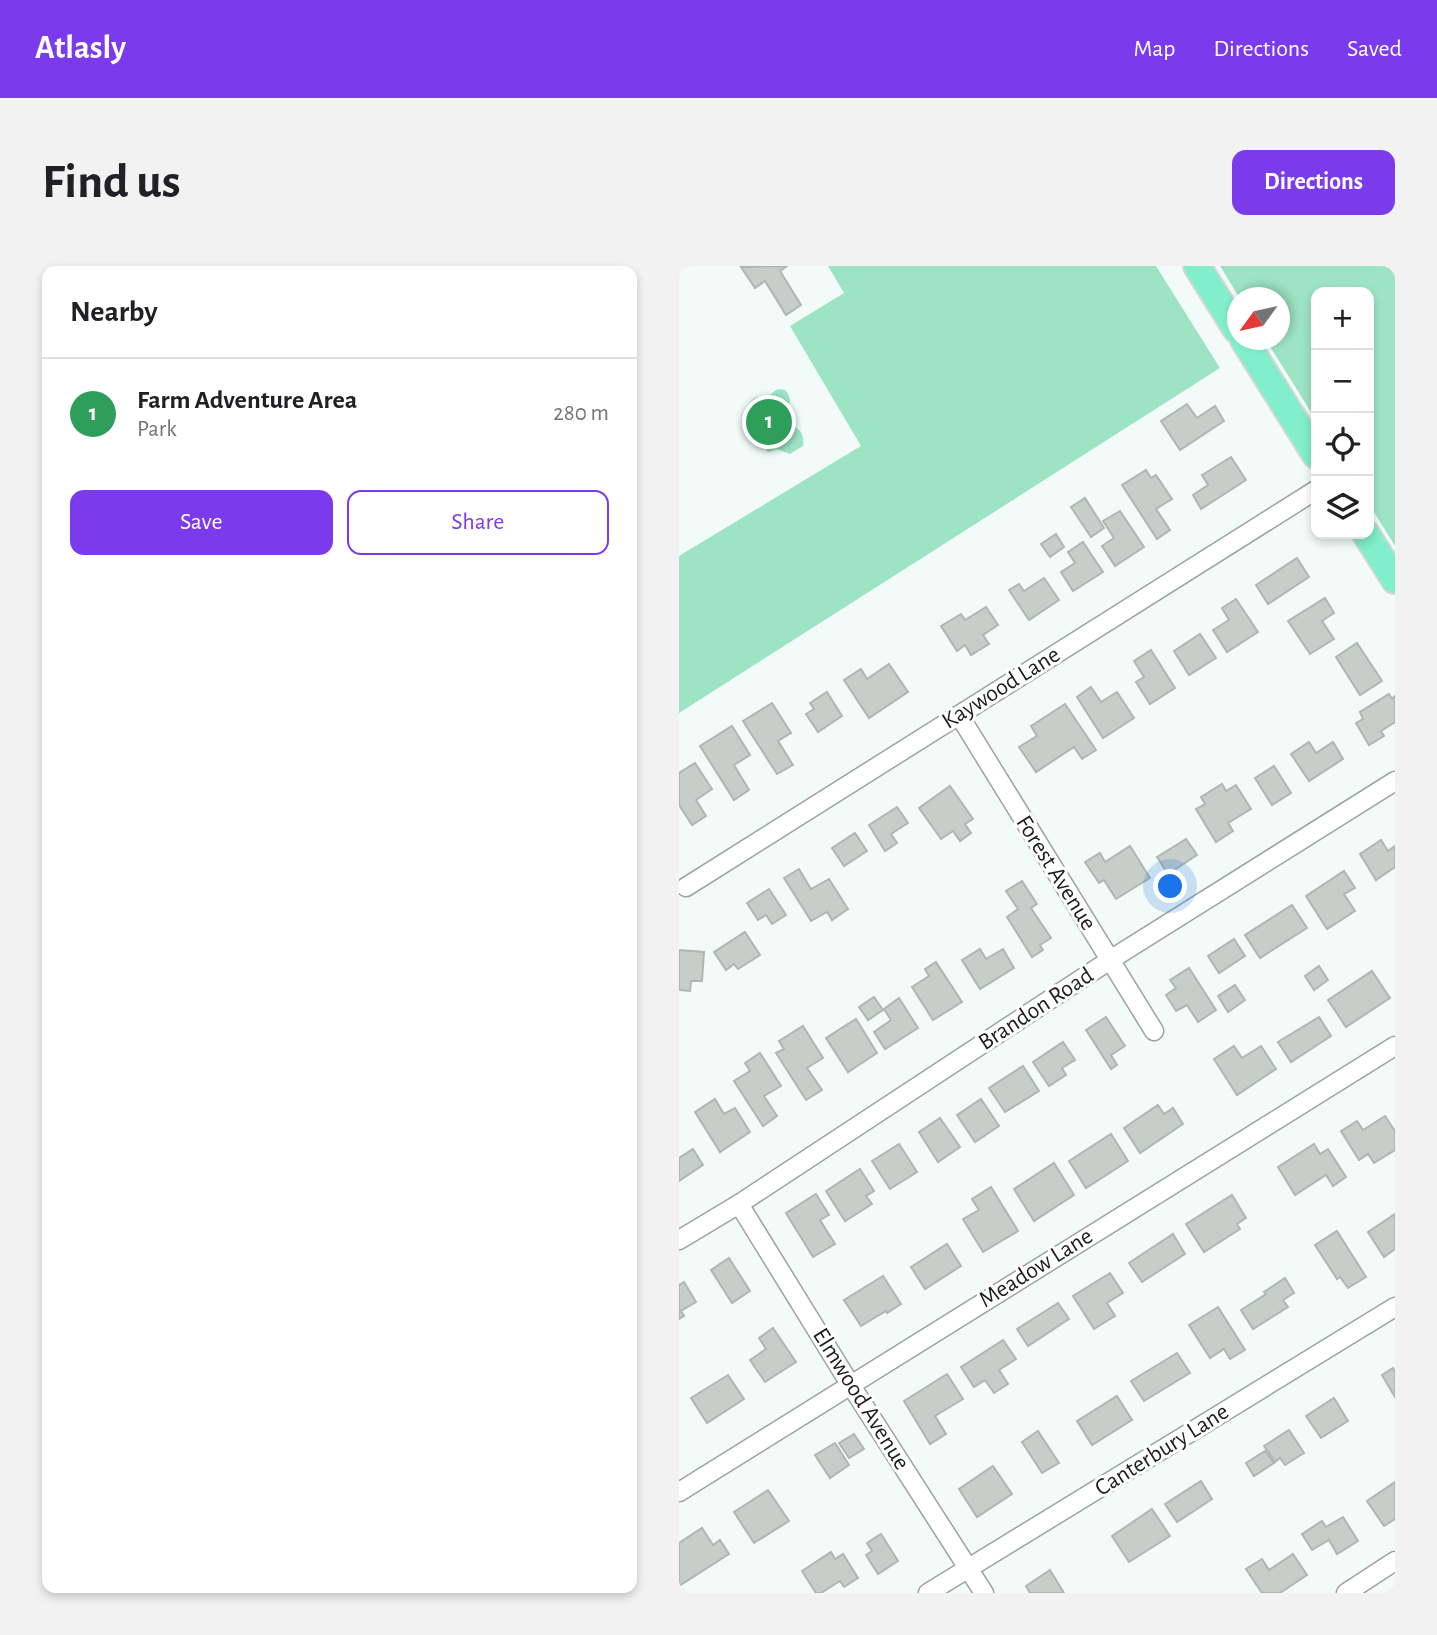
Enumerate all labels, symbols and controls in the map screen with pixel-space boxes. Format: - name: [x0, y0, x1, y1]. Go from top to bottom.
- text: Atlasly: [35, 32, 126, 65]
- text: Map: [1133, 37, 1175, 61]
- text: Directions: [1213, 37, 1309, 61]
- text: Saved: [1347, 37, 1402, 61]
- button: Directions: [1232, 150, 1395, 215]
- text: Find us: [42, 158, 181, 207]
- north arrow: [1227, 287, 1290, 350]
- map controls: [1311, 287, 1374, 539]
- button: +: [1311, 287, 1374, 350]
- text: Nearby: [70, 297, 158, 327]
- button: −: [1311, 350, 1374, 413]
- text: Farm Adventure Area: [137, 387, 357, 413]
- pin: 1: [746, 396, 792, 448]
- text: 1: [89, 402, 97, 425]
- text: 280 m: [553, 402, 609, 425]
- button: locate: [1311, 413, 1374, 476]
- text: Park: [137, 418, 177, 441]
- button: layers: [1311, 476, 1374, 539]
- button: Save: [70, 490, 333, 555]
- button: Share: [347, 490, 609, 555]
- street label: Kaywood Lane: [938, 642, 1064, 734]
- street label: Forest Avenue: [1011, 811, 1101, 935]
- your location: [1153, 869, 1187, 903]
- street label: Brandon Road: [974, 963, 1098, 1055]
- street label: Meadow Lane: [975, 1224, 1097, 1312]
- street label: Elmwood Avenue: [808, 1324, 914, 1474]
- street label: Canterbury Lane: [1091, 1399, 1233, 1501]

